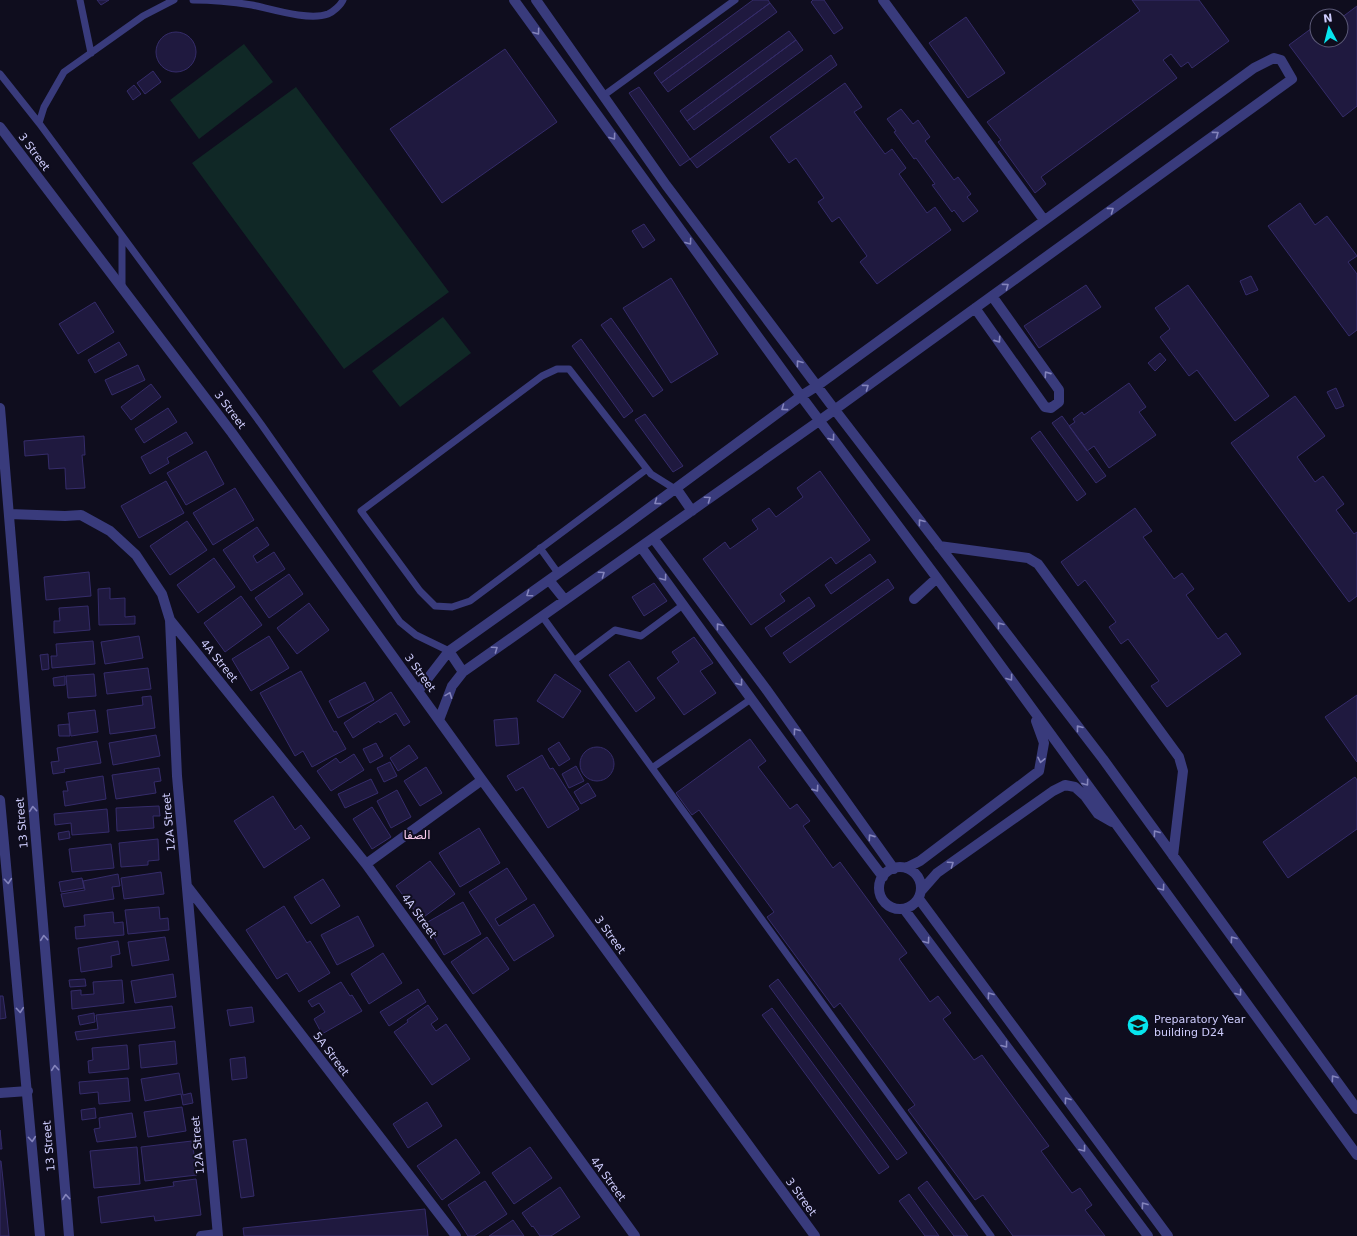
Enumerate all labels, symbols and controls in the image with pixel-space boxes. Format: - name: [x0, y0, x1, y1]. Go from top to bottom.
- north arrow: [1309, 8, 1349, 48]
- text: N: [1322, 12, 1333, 26]
- one-way arrow: [532, 27, 539, 34]
- street label: 3 Street: [16, 131, 53, 174]
- one-way arrow: [1212, 132, 1219, 139]
- one-way arrow: [608, 133, 616, 140]
- one-way arrow: [1107, 207, 1114, 215]
- one-way arrow: [684, 238, 691, 245]
- one-way arrow: [1001, 284, 1008, 291]
- one-way arrow: [993, 336, 1001, 343]
- one-way arrow: [797, 361, 804, 368]
- one-way arrow: [1045, 371, 1052, 378]
- one-way arrow: [862, 385, 869, 392]
- street label: 3 Street: [212, 389, 249, 432]
- one-way arrow: [782, 403, 789, 410]
- one-way arrow: [827, 433, 834, 440]
- one-way arrow: [704, 496, 711, 504]
- one-way arrow: [655, 497, 662, 504]
- one-way arrow: [918, 520, 925, 527]
- one-way arrow: [597, 572, 604, 579]
- one-way arrow: [659, 574, 666, 581]
- one-way arrow: [526, 589, 533, 597]
- one-way arrow: [998, 623, 1005, 630]
- one-way arrow: [717, 624, 724, 631]
- street label: 4A Street: [198, 637, 241, 686]
- one-way arrow: [491, 647, 498, 654]
- street label: 3 Street: [402, 651, 439, 695]
- one-way arrow: [1005, 673, 1012, 680]
- one-way arrow: [735, 679, 742, 686]
- one-way arrow: [445, 691, 453, 698]
- one-way arrow: [1077, 726, 1084, 733]
- one-way arrow: [793, 728, 801, 735]
- one-way arrow: [1038, 757, 1046, 763]
- one-way arrow: [1081, 779, 1089, 786]
- one-way arrow: [811, 785, 819, 792]
- street label: 12A Street: [160, 792, 178, 852]
- street label: 13 Street: [13, 796, 31, 849]
- one-way arrow: [28, 806, 37, 812]
- district label: الصفا: [403, 828, 431, 842]
- one-way arrow: [1154, 831, 1161, 838]
- one-way arrow: [868, 834, 876, 841]
- one-way arrow: [946, 862, 953, 869]
- one-way arrow: [3, 877, 12, 884]
- one-way arrow: [1158, 884, 1165, 891]
- street label: 4A Street: [399, 891, 440, 941]
- street label: 3 Street: [592, 913, 629, 957]
- one-way arrow: [39, 935, 48, 941]
- one-way arrow: [922, 936, 929, 943]
- one-way arrow: [1231, 936, 1238, 943]
- one-way arrow: [1234, 989, 1242, 996]
- one-way arrow: [988, 993, 995, 1000]
- one-way arrow: [15, 1007, 24, 1013]
- school or university icon: Preparatory Year building D24: [1125, 1012, 1151, 1038]
- place label: Preparatory Year building D24: [1154, 1013, 1246, 1039]
- street label: 5A Street: [310, 1030, 352, 1079]
- one-way arrow: [1000, 1041, 1007, 1048]
- one-way arrow: [50, 1065, 59, 1071]
- one-way arrow: [1332, 1075, 1339, 1082]
- one-way arrow: [1065, 1097, 1072, 1104]
- street label: 12A Street: [189, 1115, 207, 1175]
- street label: 13 Street: [40, 1119, 58, 1172]
- one-way arrow: [27, 1136, 36, 1142]
- one-way arrow: [1078, 1145, 1085, 1152]
- street label: 4A Street: [588, 1154, 629, 1204]
- street label: 3 Street: [783, 1175, 820, 1219]
- one-way arrow: [61, 1194, 70, 1200]
- one-way arrow: [1142, 1202, 1149, 1209]

